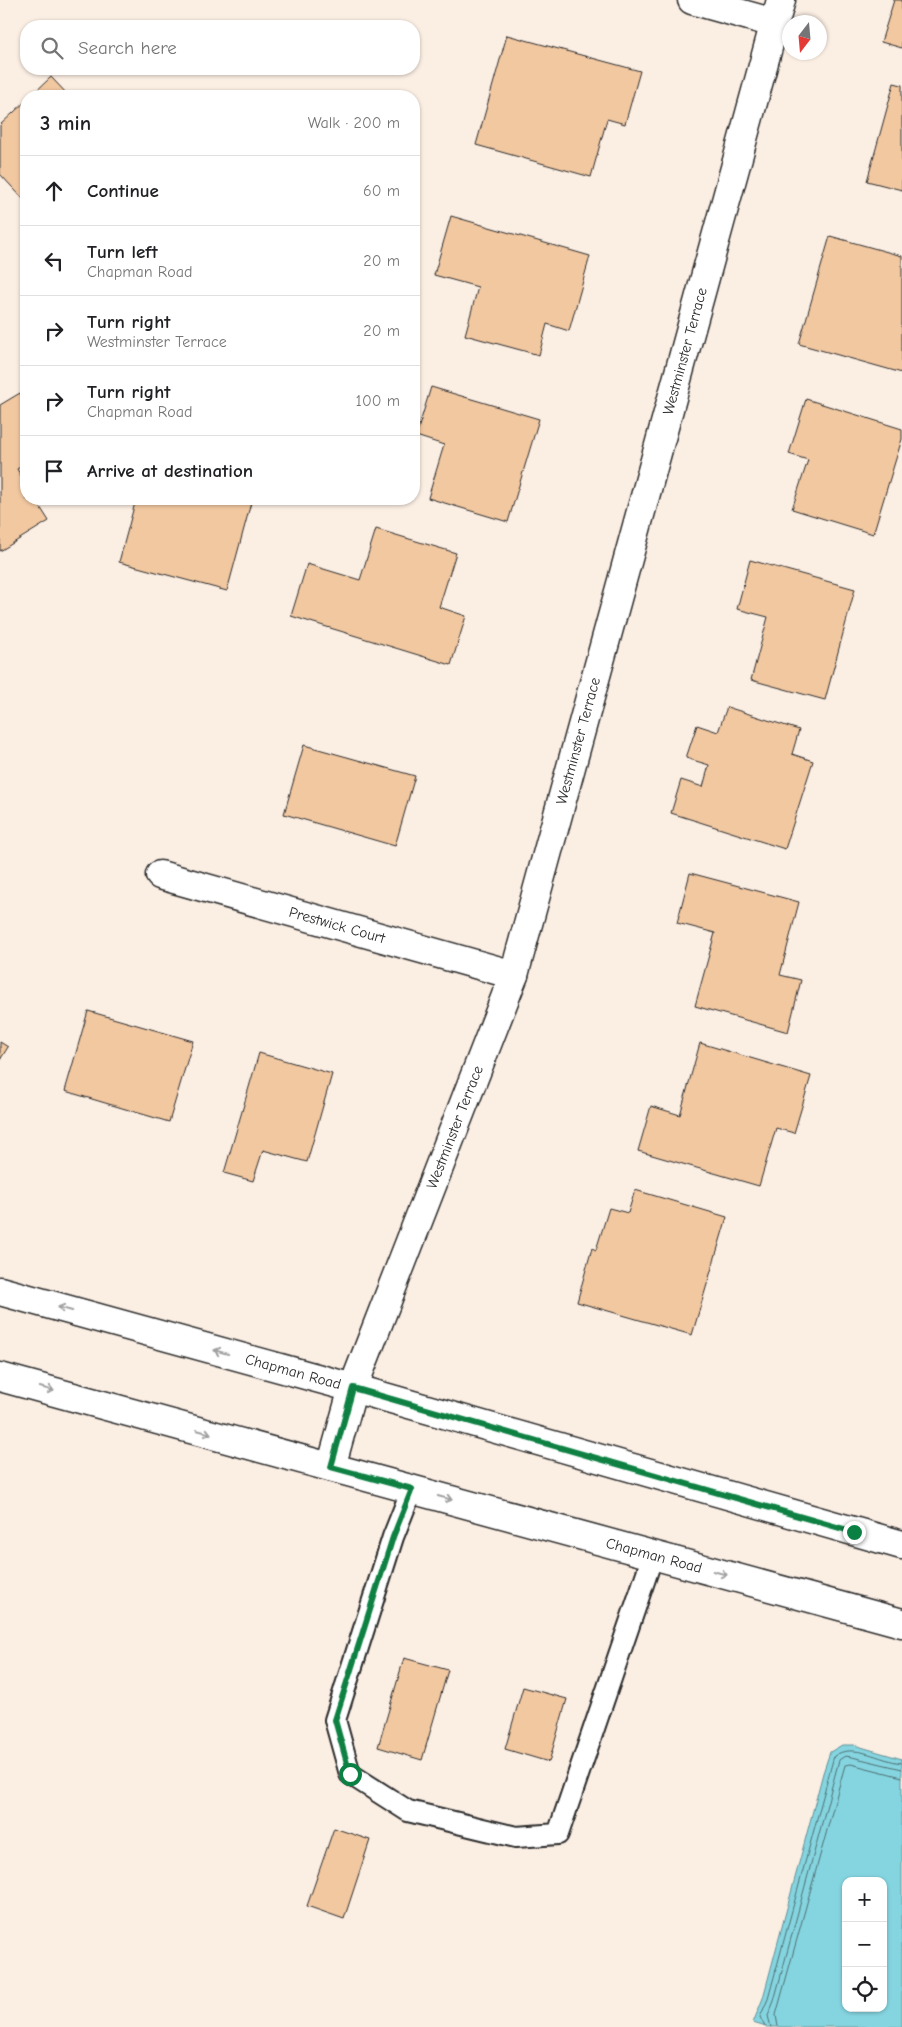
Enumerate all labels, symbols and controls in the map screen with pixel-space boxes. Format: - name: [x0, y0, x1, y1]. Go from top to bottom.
- north arrow: [782, 15, 827, 60]
- search box: [20, 20, 420, 75]
- icon: search: [38, 34, 66, 62]
- text: Search here: [78, 37, 177, 59]
- text: 3 min: [40, 111, 91, 135]
- text: Walk · 200 m: [308, 114, 400, 132]
- icon: ahead: [40, 177, 68, 205]
- text: Continue: [87, 180, 159, 202]
- text: 60 m: [363, 182, 400, 200]
- text: Turn left: [87, 241, 158, 263]
- icon: left: [40, 247, 68, 275]
- text: 20 m: [363, 252, 400, 270]
- text: Chapman Road: [87, 263, 192, 281]
- street label: Westminster Terrace: [659, 285, 711, 417]
- text: Turn right: [87, 311, 171, 333]
- icon: right: [40, 317, 68, 345]
- text: 20 m: [363, 322, 400, 340]
- text: Westminster Terrace: [87, 333, 227, 351]
- text: Turn right: [87, 381, 171, 403]
- icon: right: [40, 387, 68, 415]
- text: 100 m: [356, 392, 400, 410]
- text: Chapman Road: [87, 403, 192, 421]
- icon: arrive: [40, 457, 68, 485]
- text: Arrive at destination: [87, 460, 253, 482]
- street label: Westminster Terrace: [552, 675, 604, 806]
- street label: Prestwick Court: [287, 903, 388, 947]
- street label: Westminster Terrace: [423, 1062, 487, 1191]
- one-way arrow: [57, 1304, 73, 1313]
- one-way arrow: [214, 1347, 230, 1356]
- street label: Chapman Road: [243, 1350, 343, 1393]
- one-way arrow: [39, 1385, 55, 1395]
- one-way arrow: [195, 1428, 211, 1438]
- one-way arrow: [436, 1494, 452, 1503]
- route end: [843, 1521, 866, 1544]
- street label: Chapman Road: [604, 1534, 704, 1577]
- one-way arrow: [711, 1569, 727, 1578]
- route start: [339, 1763, 362, 1786]
- map controls: [842, 1877, 887, 2012]
- button: +: [842, 1877, 887, 1922]
- button: −: [842, 1922, 887, 1967]
- button: locate: [842, 1967, 887, 2012]

